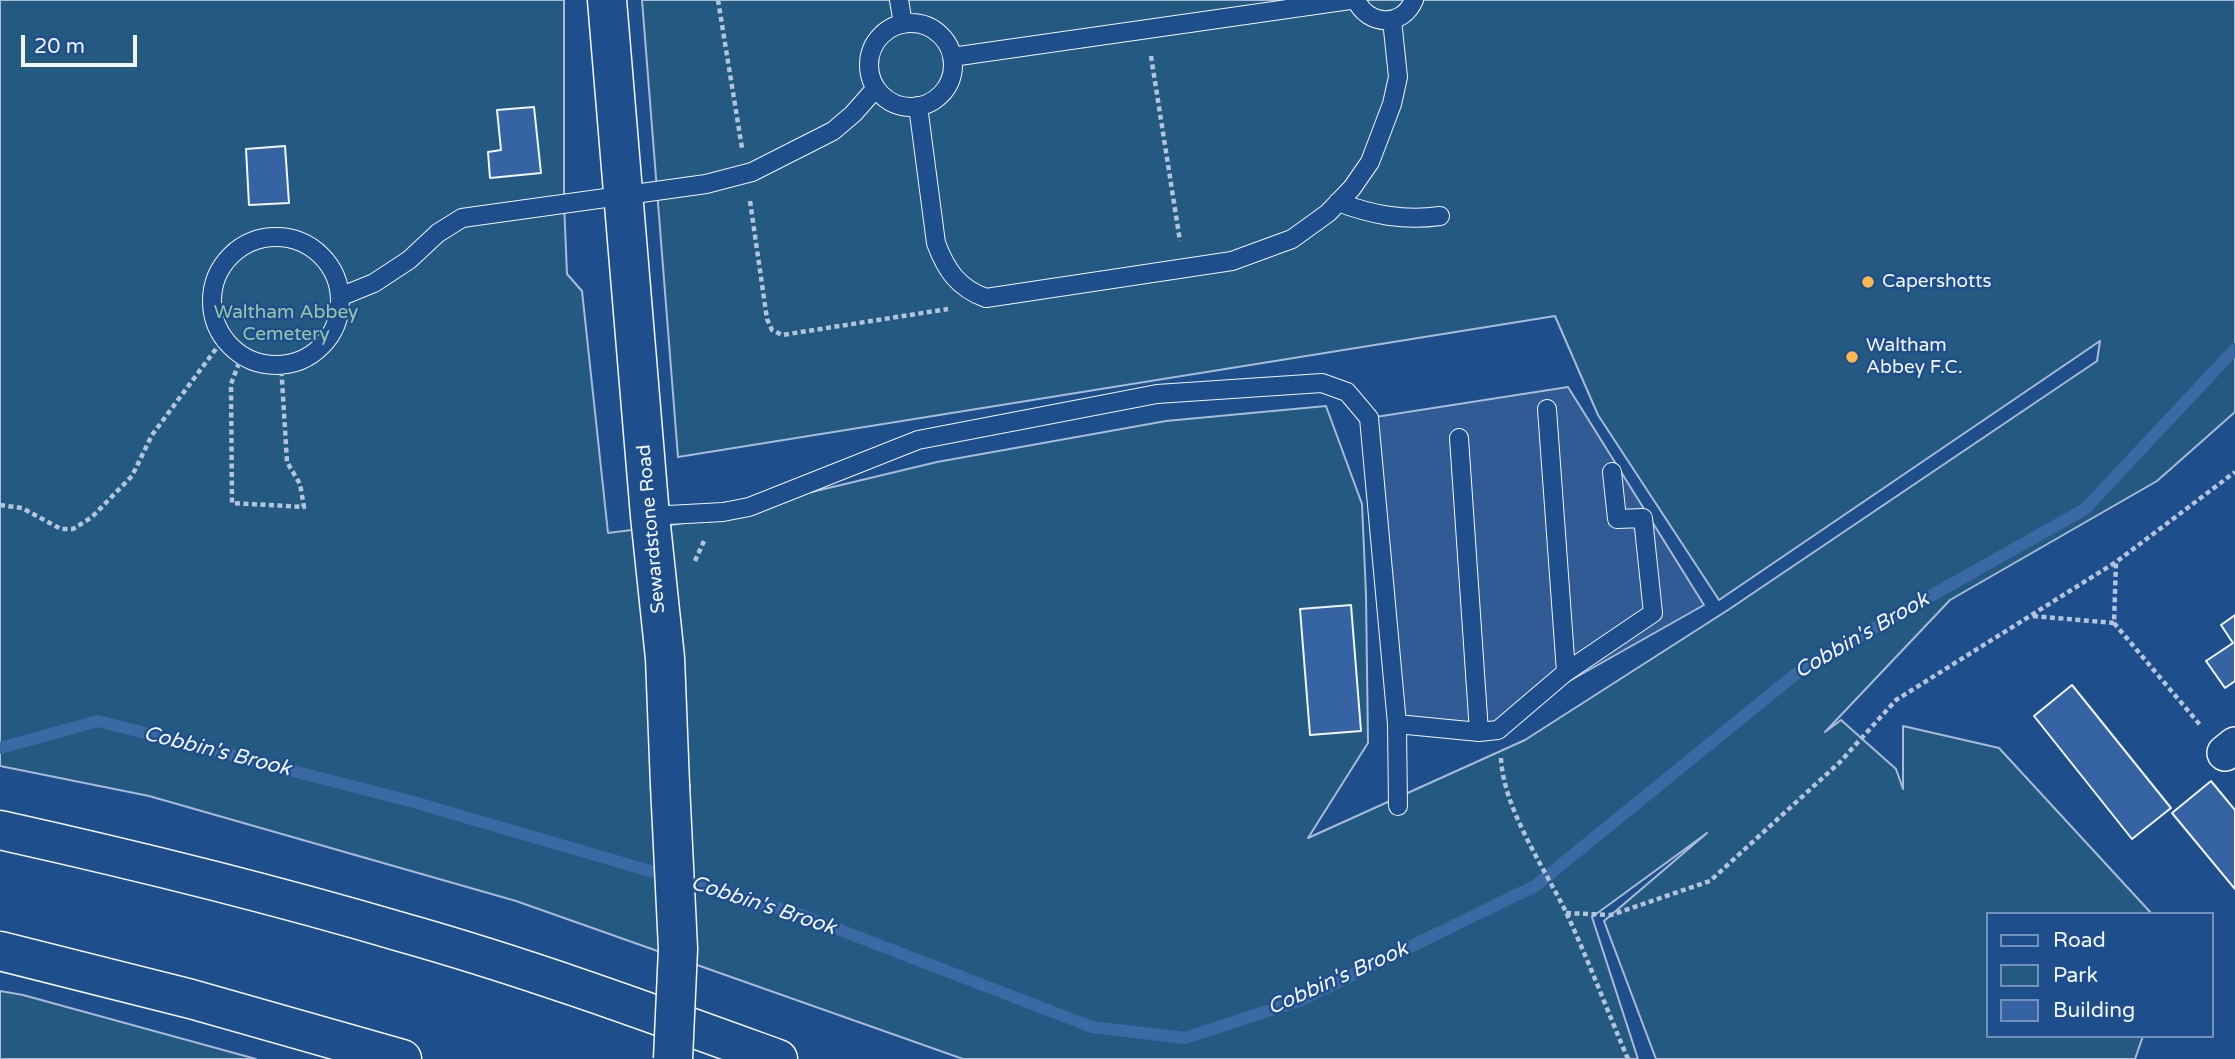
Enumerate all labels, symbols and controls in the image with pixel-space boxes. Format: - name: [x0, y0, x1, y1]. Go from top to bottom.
- scale bar: [24, 21, 140, 65]
- text: 20 m: [34, 34, 85, 59]
- place label: Capershotts: [1882, 271, 1992, 293]
- marker: Capershotts: [1860, 274, 1876, 290]
- park label: Waltham Abbey Cemetery: [214, 302, 358, 346]
- place label: Waltham Abbey F.C.: [1866, 335, 1963, 379]
- marker: Waltham Abbey F.C.: [1844, 349, 1860, 365]
- street label: Sewardstone Road: [633, 443, 671, 615]
- water label: Cobbin's Brook: [1790, 587, 1934, 685]
- water label: Cobbin's Brook: [141, 722, 293, 782]
- water label: Cobbin's Brook: [687, 871, 839, 941]
- legend: [1986, 912, 2214, 1038]
- text: Road: [2053, 928, 2106, 953]
- water label: Cobbin's Brook: [1264, 937, 1412, 1021]
- text: Park: [2053, 963, 2098, 988]
- text: Building: [2053, 998, 2135, 1023]

